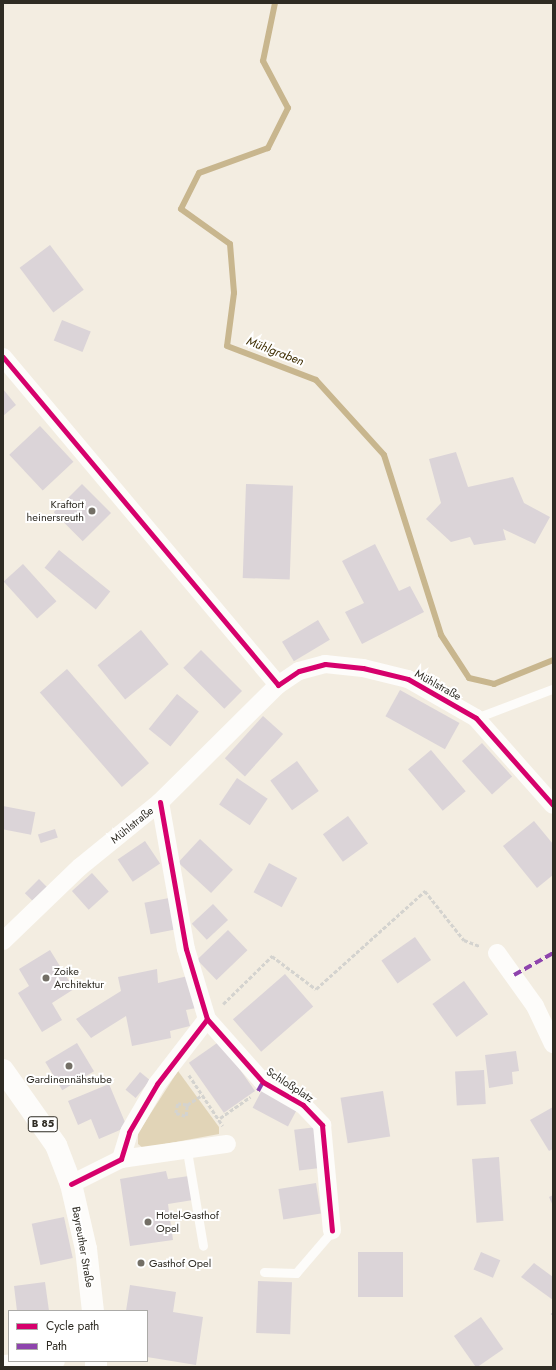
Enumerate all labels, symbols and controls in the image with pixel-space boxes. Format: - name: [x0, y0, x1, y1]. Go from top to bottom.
- water label: Mühlgraben: [244, 334, 306, 370]
- place label: Kraftort heinersreuth: [27, 498, 84, 524]
- marker: Kraftort heinersreuth: [87, 506, 97, 516]
- street label: Mühlstraße: [412, 667, 464, 703]
- street label: Mühlstraße: [108, 804, 156, 846]
- place label: Zoike Architektur: [54, 965, 104, 991]
- marker: Zoike Architektur: [41, 973, 51, 983]
- marker: Gardinennähstube: [64, 1061, 74, 1071]
- street label: Schloßplatz: [264, 1065, 316, 1105]
- place label: Gardinennähstube: [26, 1072, 112, 1086]
- road number: B 85: [27, 1116, 59, 1132]
- street label: Bayreuther Straße: [69, 1205, 97, 1289]
- place label: Hotel-Gasthof Opel: [156, 1209, 219, 1235]
- marker: Hotel-Gasthof Opel: [143, 1217, 153, 1227]
- place label: Gasthof Opel: [149, 1256, 211, 1270]
- marker: Gasthof Opel: [136, 1258, 146, 1268]
- legend: [8, 1310, 148, 1362]
- text: Cycle path: [46, 1317, 99, 1335]
- text: Path: [46, 1337, 67, 1355]

